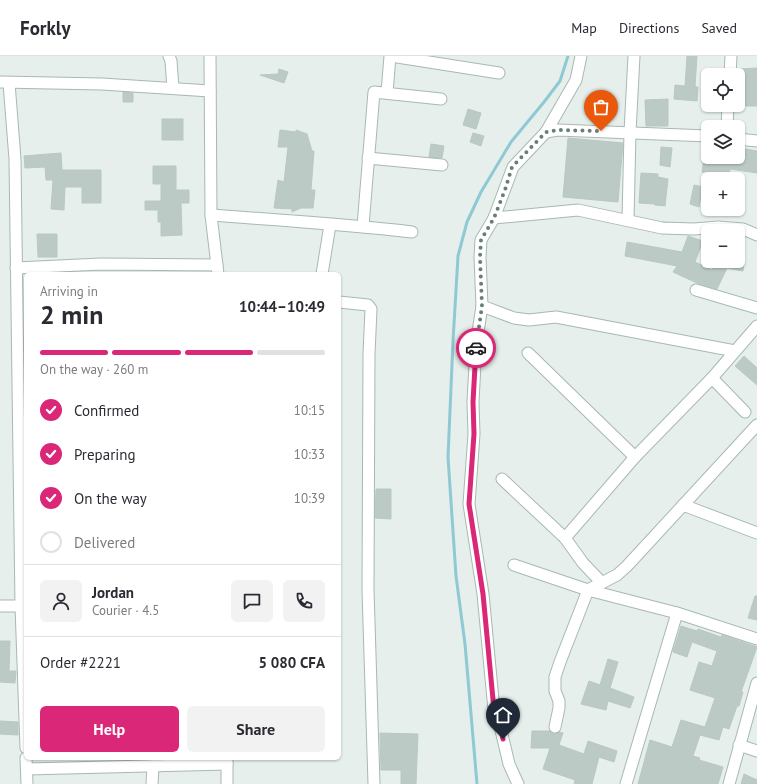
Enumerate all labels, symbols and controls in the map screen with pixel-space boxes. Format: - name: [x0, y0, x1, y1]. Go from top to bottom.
- text: Forkly: [20, 16, 71, 40]
- text: Map: [571, 19, 597, 37]
- text: Directions: [619, 19, 679, 37]
- text: Saved: [701, 19, 737, 37]
- map controls: [701, 68, 745, 268]
- button: locate: [701, 68, 745, 112]
- pin: [584, 90, 618, 131]
- icon: bag: [590, 96, 612, 118]
- button: layers: [701, 120, 745, 164]
- button: +: [701, 172, 745, 216]
- button: −: [701, 224, 745, 268]
- text: Arriving in: [40, 283, 98, 300]
- text: 10:44–10:49: [239, 297, 325, 316]
- text: 2 min: [40, 298, 103, 331]
- courier: [456, 328, 496, 368]
- icon: car: [465, 337, 487, 359]
- text: On the way · 260 m: [40, 361, 148, 378]
- icon: check: [40, 399, 62, 421]
- text: Confirmed: [74, 401, 139, 420]
- text: 10:15: [294, 402, 325, 419]
- icon: check: [40, 443, 62, 465]
- text: Preparing: [74, 445, 136, 464]
- text: 10:33: [294, 446, 325, 463]
- icon: check: [40, 487, 62, 509]
- text: On the way: [74, 489, 147, 508]
- text: 10:39: [294, 490, 325, 507]
- text: Delivered: [74, 533, 135, 552]
- button: person: [40, 580, 82, 622]
- button: chat: [231, 580, 273, 622]
- button: phone: [283, 580, 325, 622]
- text: Jordan: [92, 583, 134, 602]
- text: Courier · 4.5: [92, 602, 159, 619]
- text: Order #2221: [40, 653, 121, 672]
- text: 5 080 CFA: [259, 653, 325, 672]
- pin: [486, 698, 520, 739]
- icon: home: [492, 704, 514, 726]
- button: Help: [40, 706, 179, 752]
- button: Share: [187, 706, 325, 752]

